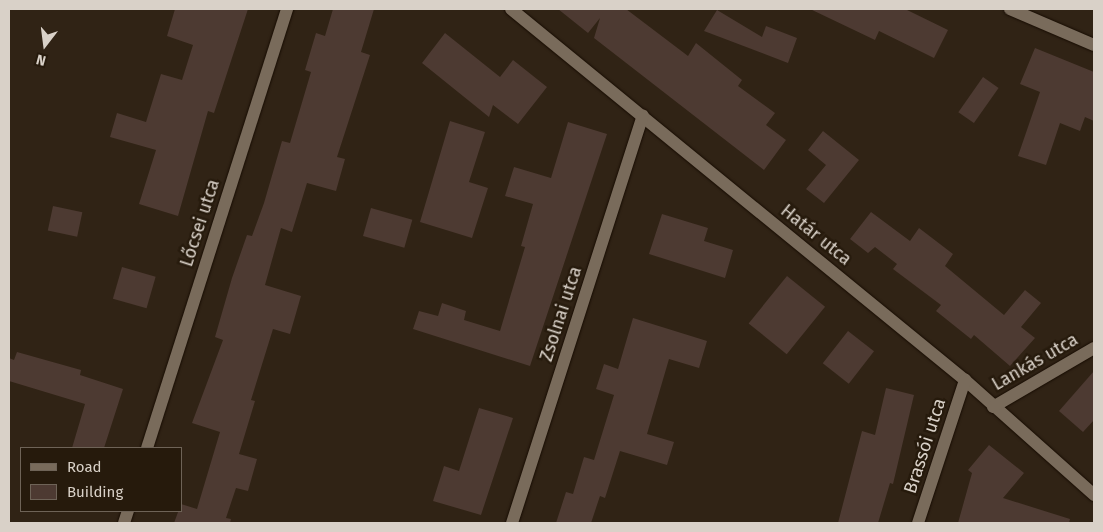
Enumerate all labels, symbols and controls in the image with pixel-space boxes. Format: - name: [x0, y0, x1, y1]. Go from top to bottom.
- north arrow: [20, 20, 70, 70]
- text: N: [34, 51, 48, 69]
- street label: Lőcsei utca: [176, 177, 224, 269]
- street label: Határ utca: [776, 200, 856, 270]
- street label: Zsolnai utca: [536, 264, 586, 364]
- street label: Lankás utca: [988, 329, 1082, 395]
- street label: Brassói utca: [899, 396, 951, 496]
- legend: [20, 447, 182, 512]
- text: Road: [67, 458, 102, 476]
- text: Building: [67, 483, 123, 501]

